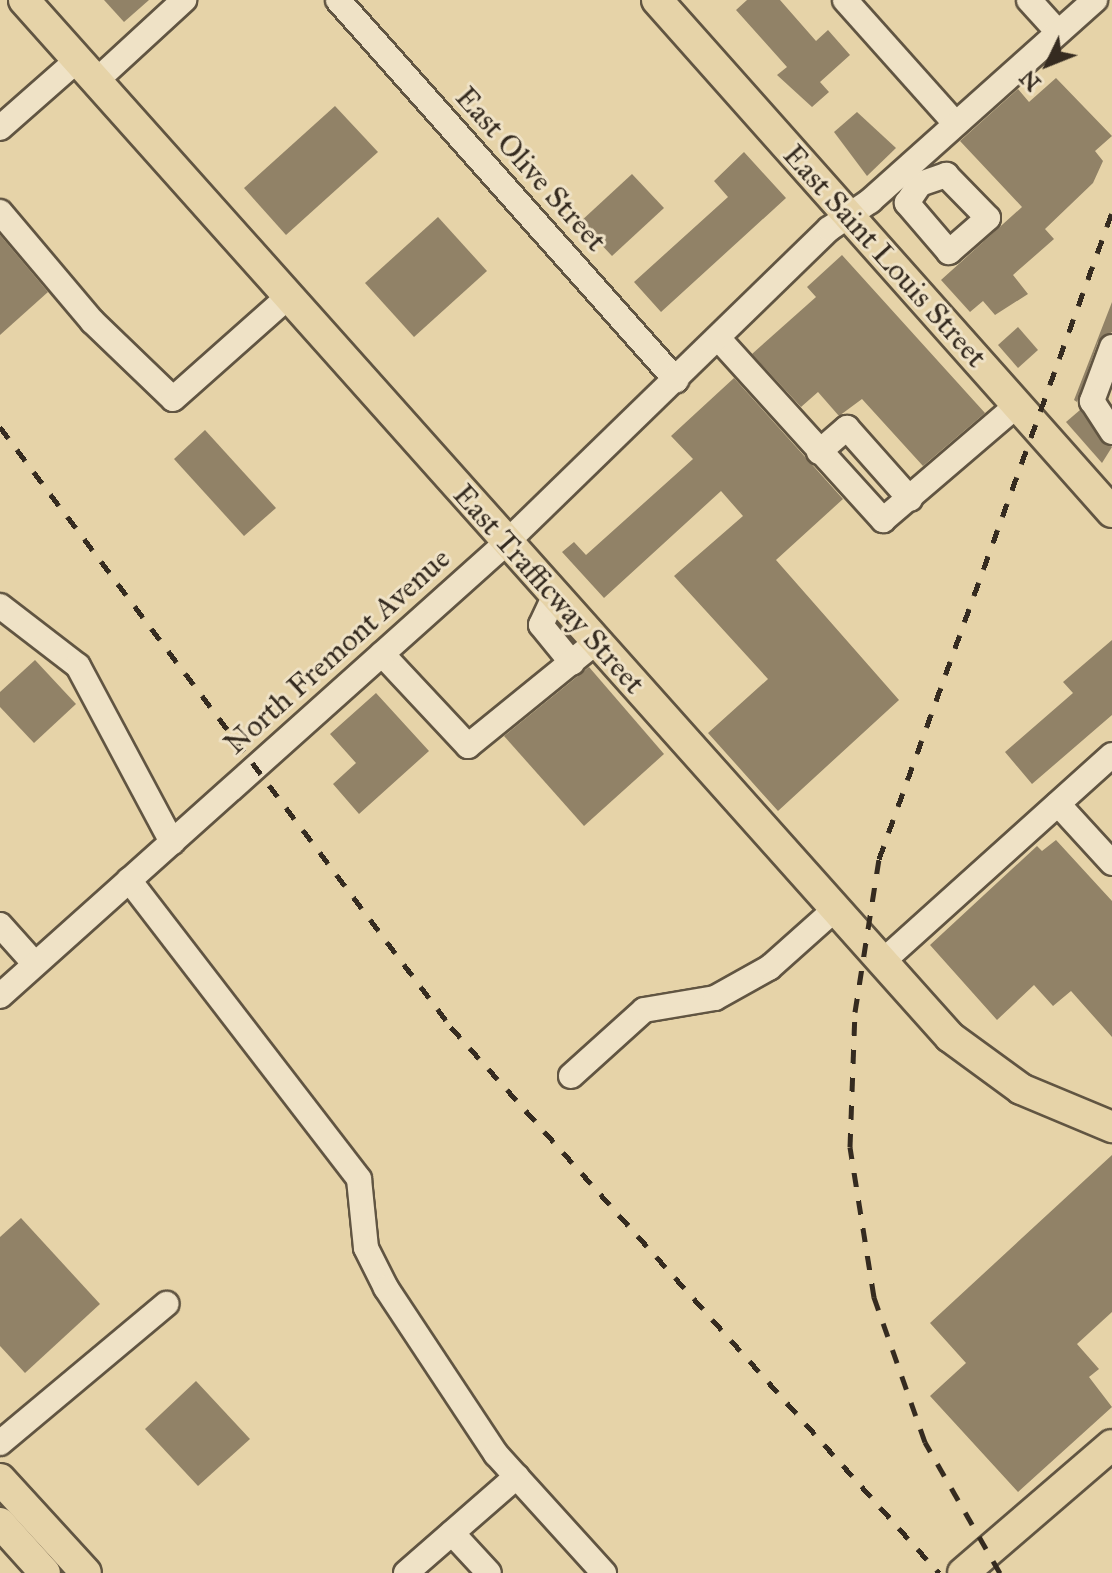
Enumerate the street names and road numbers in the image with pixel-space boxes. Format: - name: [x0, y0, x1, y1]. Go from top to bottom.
- street label: East Olive Street: [448, 79, 614, 259]
- street label: East Saint Louis Street: [776, 137, 994, 375]
- street label: East Trafficway Street: [446, 477, 652, 701]
- street label: North Fremont Avenue: [217, 540, 457, 762]

